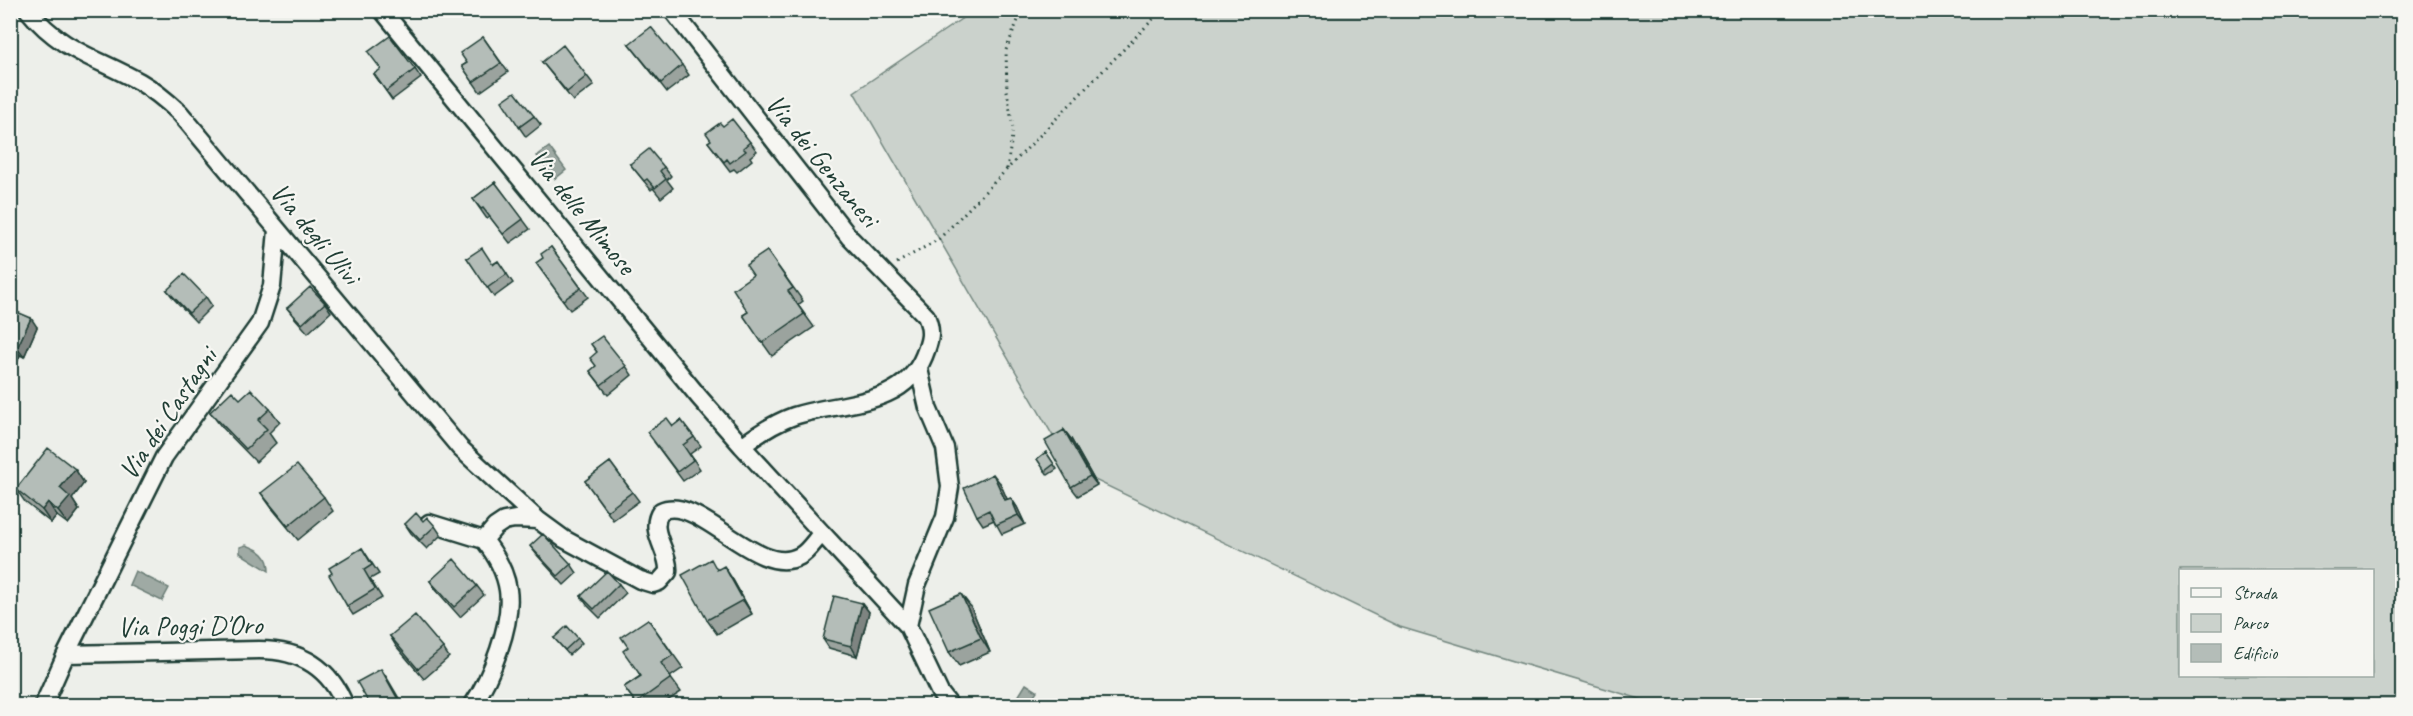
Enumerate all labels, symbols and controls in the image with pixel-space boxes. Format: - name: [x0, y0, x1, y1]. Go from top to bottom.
- street label: Via dei Genzanesi: [758, 87, 889, 237]
- street label: Via delle Mimose: [521, 141, 645, 283]
- street label: Via degli Ulivi: [263, 175, 371, 294]
- street label: Via dei Castagni: [111, 338, 226, 486]
- legend: [2179, 569, 2374, 677]
- text: Strada: [2233, 582, 2278, 604]
- street label: Via Poggi D'Oro: [117, 607, 265, 644]
- text: Parco: [2233, 612, 2269, 634]
- text: Edificio: [2233, 642, 2279, 664]

